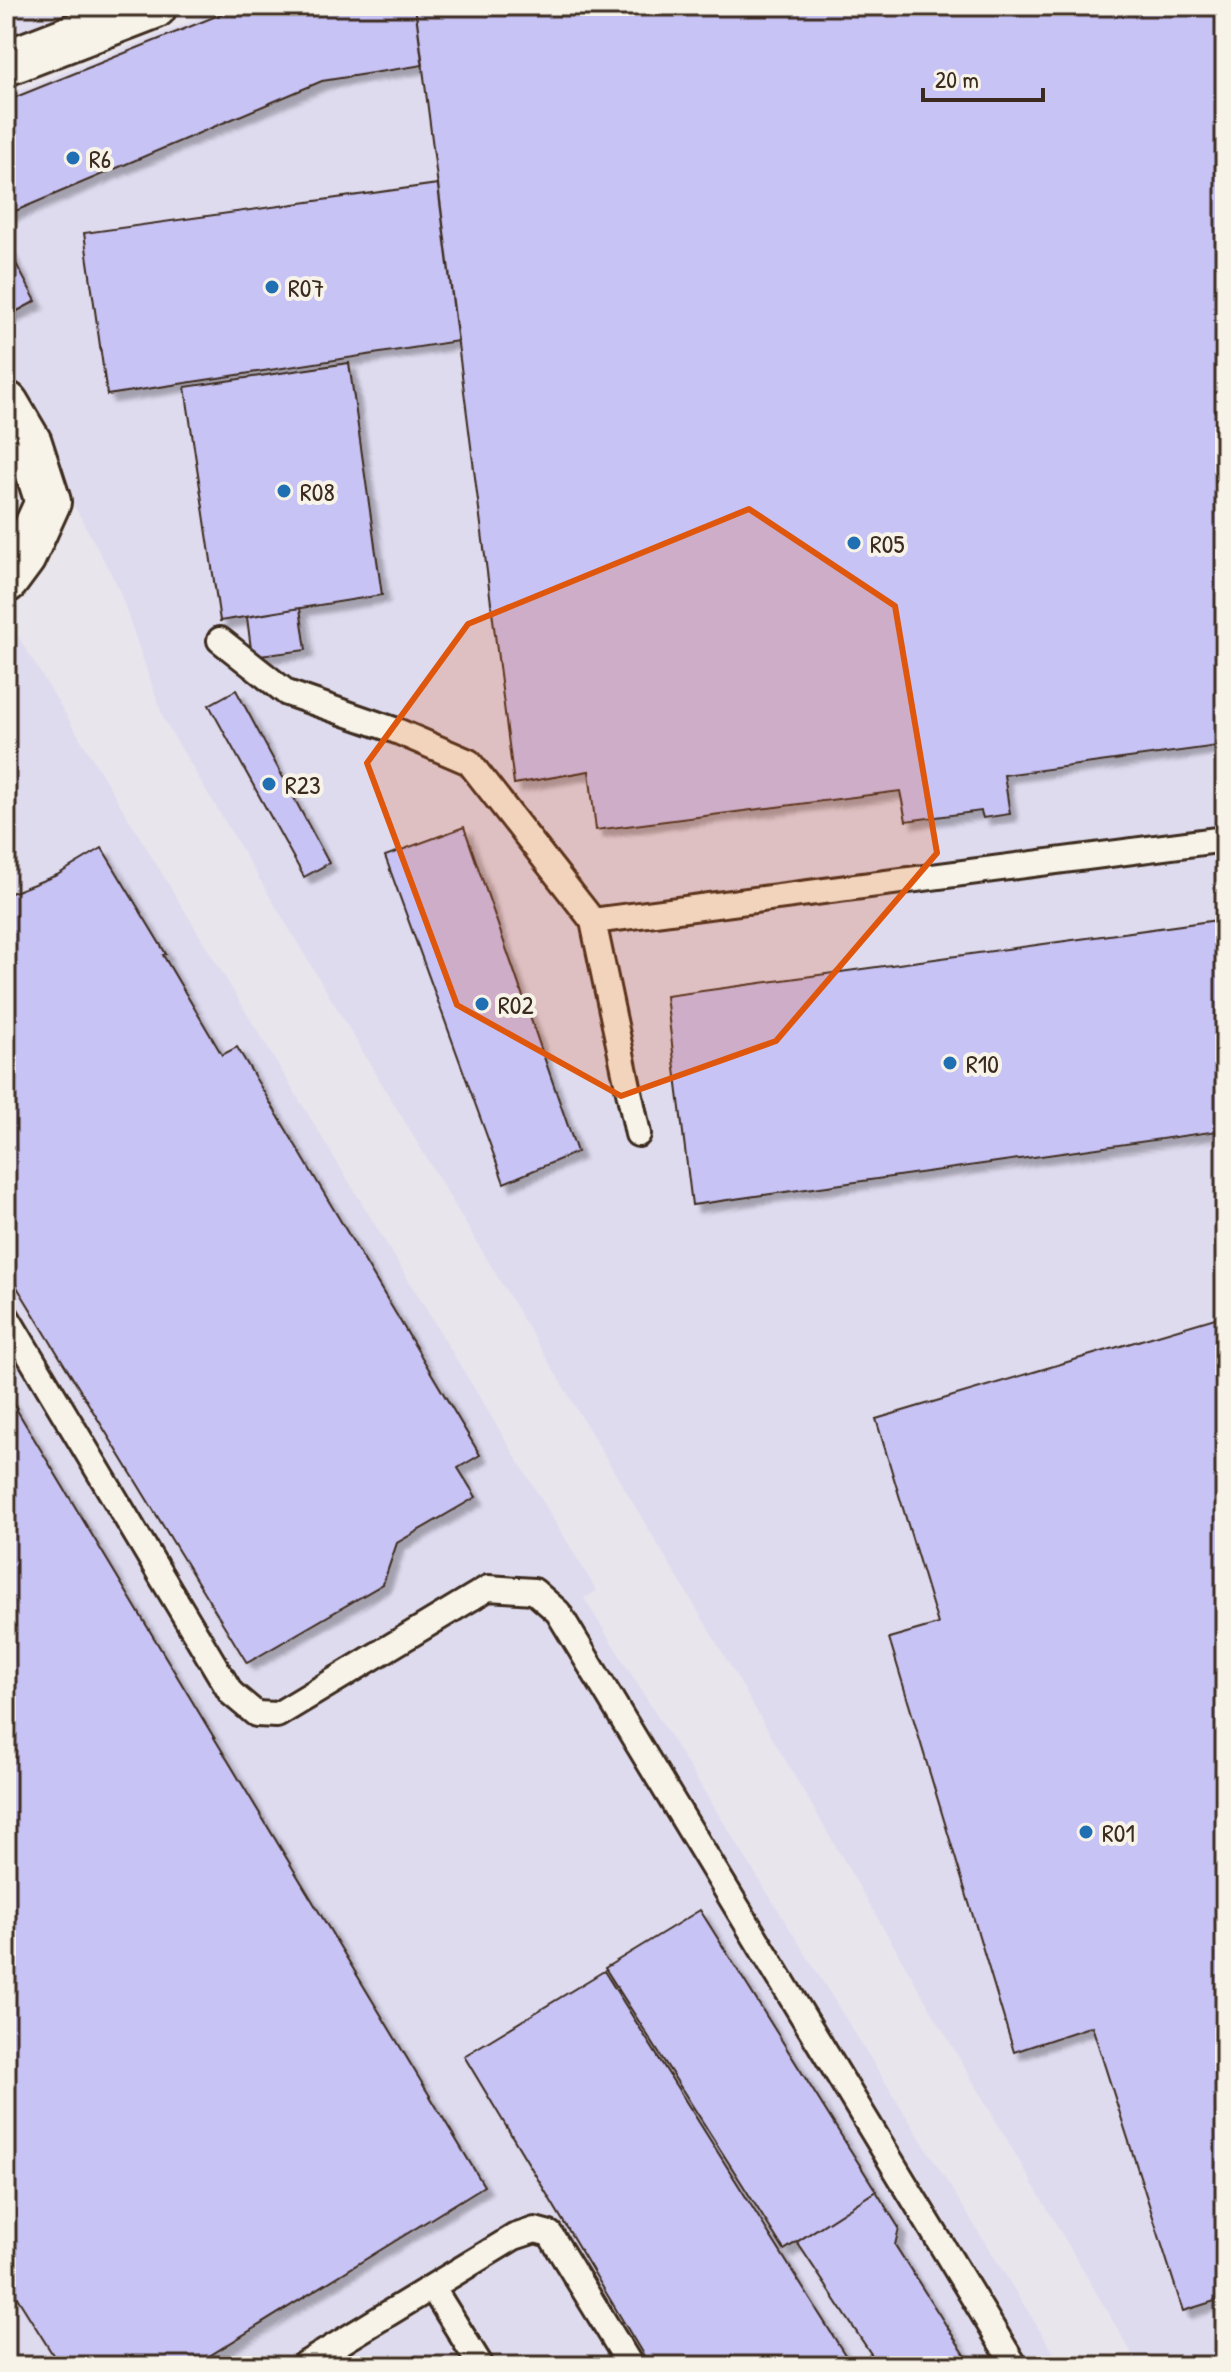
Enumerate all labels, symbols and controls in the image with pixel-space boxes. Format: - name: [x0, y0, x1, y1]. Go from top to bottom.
- scale bar: [923, 52, 1043, 102]
- text: 20 m: [935, 63, 979, 95]
- place label: R6: [89, 141, 111, 176]
- marker: R6: [64, 149, 82, 167]
- place label: R07: [288, 270, 324, 305]
- marker: R07: [263, 278, 281, 296]
- place label: R08: [300, 474, 335, 509]
- marker: R08: [275, 482, 293, 500]
- place label: R05: [870, 526, 904, 561]
- marker: R05: [845, 534, 863, 552]
- place label: R23: [285, 767, 321, 802]
- marker: R23: [260, 775, 278, 793]
- place label: R02: [498, 987, 534, 1022]
- marker: R02: [473, 995, 491, 1013]
- place label: R10: [966, 1046, 999, 1081]
- marker: R10: [941, 1054, 959, 1072]
- place label: R01: [1102, 1815, 1135, 1850]
- marker: R01: [1077, 1823, 1095, 1841]

